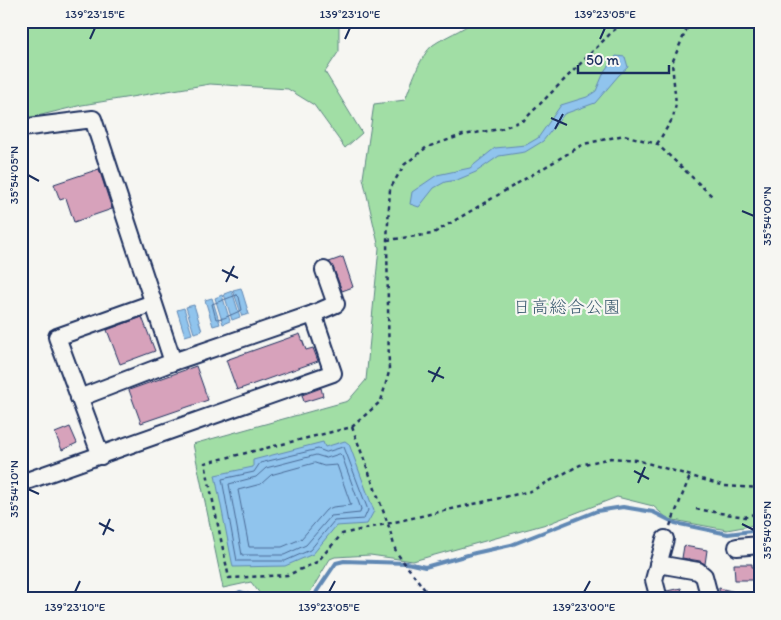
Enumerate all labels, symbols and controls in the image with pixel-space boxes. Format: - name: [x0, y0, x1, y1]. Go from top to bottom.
- text: 139°23'15"E: [65, 7, 125, 21]
- text: 139°23'10"E: [320, 7, 381, 21]
- text: 139°23'05"E: [574, 7, 636, 21]
- scale bar: [578, 42, 670, 74]
- text: 50 m: [586, 51, 619, 69]
- text: 35°54'05"N: [7, 146, 21, 204]
- text: 35°54'00"N: [760, 186, 774, 246]
- park label: 日高総合公園: [513, 296, 621, 318]
- text: 35°54'10"N: [7, 460, 21, 518]
- text: 35°54'05"N: [760, 501, 774, 559]
- text: 139°23'10"E: [45, 600, 106, 614]
- text: 139°23'05"E: [298, 600, 360, 614]
- text: 139°23'00"E: [553, 600, 616, 614]

